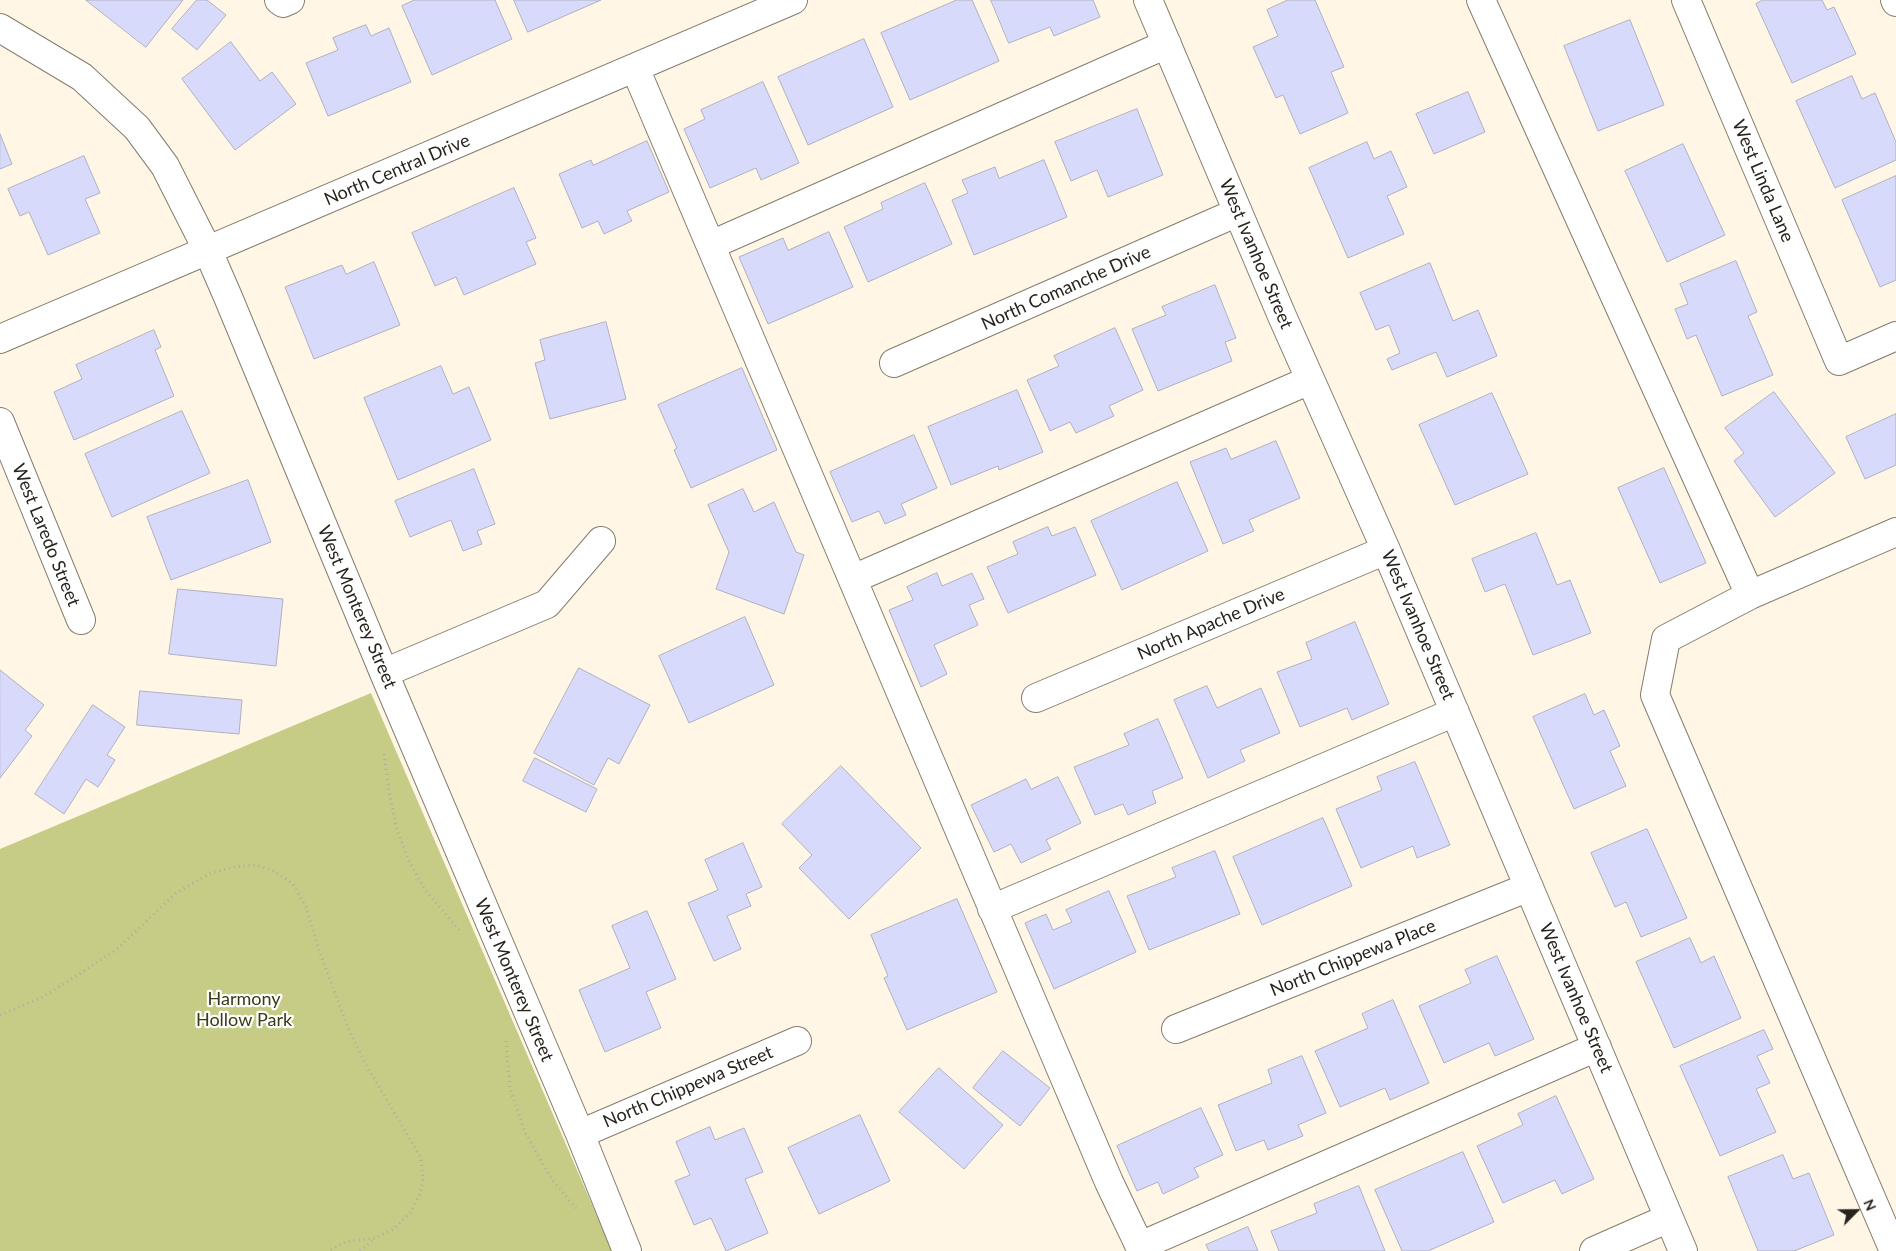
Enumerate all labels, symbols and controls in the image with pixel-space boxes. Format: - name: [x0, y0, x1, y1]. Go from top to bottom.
- street label: West Linda Lane: [1727, 117, 1799, 245]
- street label: North Central Drive: [321, 130, 473, 210]
- street label: West Ivanhoe Street: [1215, 176, 1297, 332]
- street label: North Comanche Drive: [978, 241, 1154, 335]
- street label: West Laredo Street: [7, 460, 85, 610]
- street label: West Monterey Street: [313, 522, 401, 692]
- street label: West Ivanhoe Street: [1377, 547, 1459, 703]
- street label: North Apache Drive: [1134, 583, 1288, 665]
- street label: West Monterey Street: [470, 895, 558, 1065]
- street label: North Chippewa Place: [1267, 915, 1439, 1001]
- street label: West Ivanhoe Street: [1535, 920, 1617, 1076]
- park label: Harmony Hollow Park: [196, 988, 292, 1030]
- street label: North Chippewa Street: [600, 1041, 776, 1133]
- north arrow: [1831, 1186, 1881, 1236]
- text: N: [1860, 1197, 1880, 1213]

